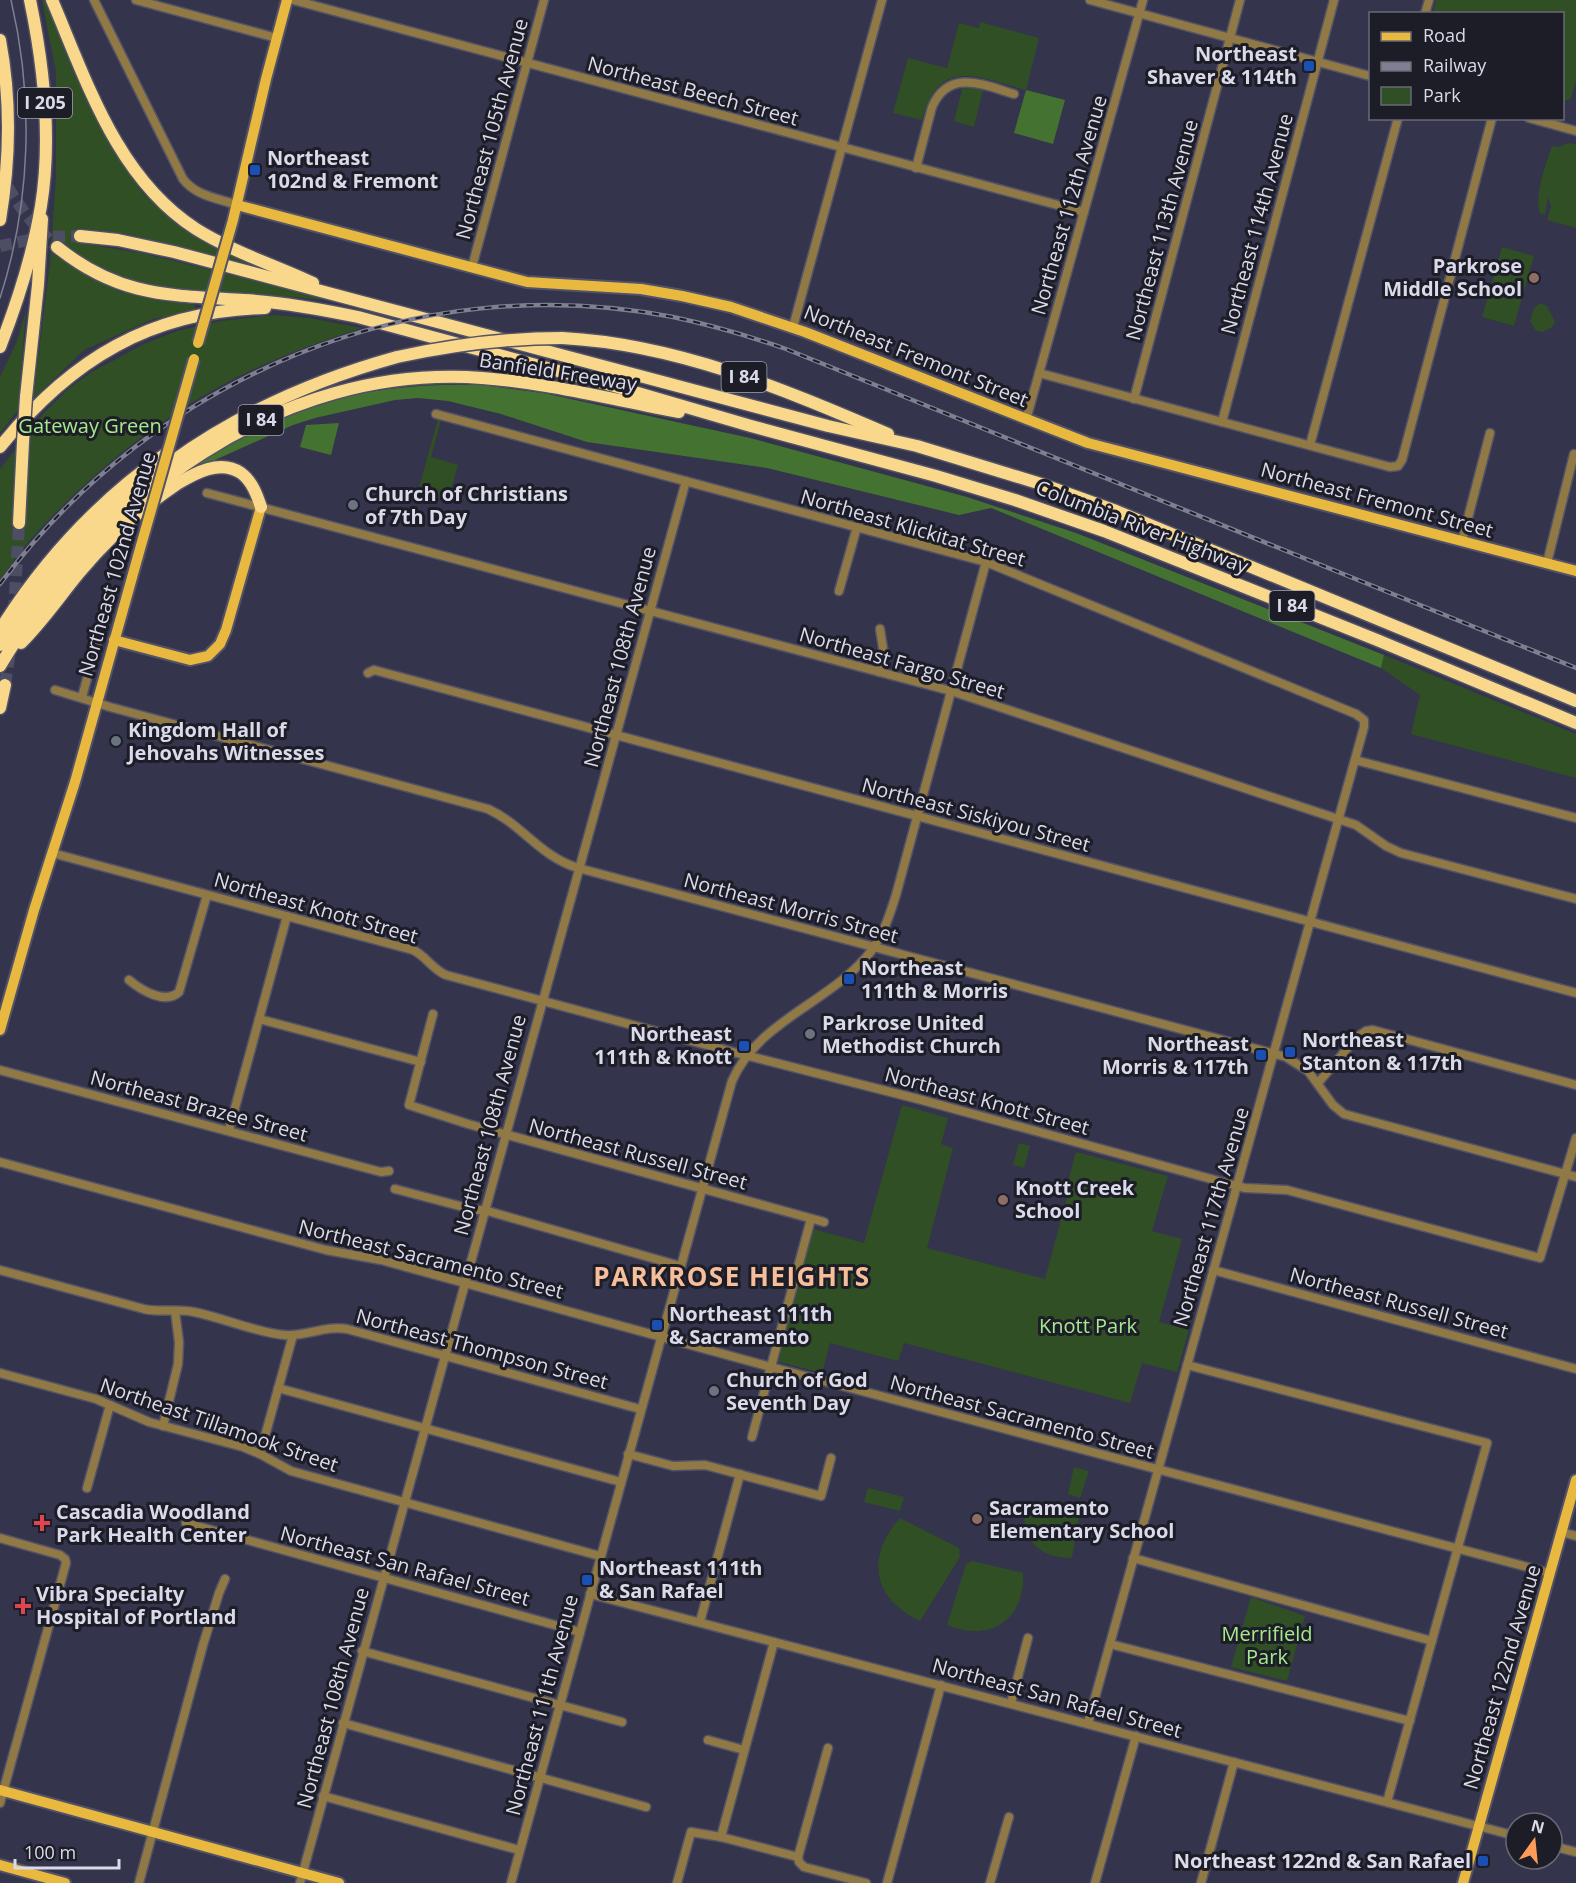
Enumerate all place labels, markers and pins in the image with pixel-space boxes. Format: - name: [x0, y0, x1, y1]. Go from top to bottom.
- place label: Northeast Shaver & 114th: [1147, 40, 1297, 90]
- marker: Northeast Shaver & 114th: [1302, 59, 1316, 73]
- place label: Northeast 102nd & Fremont: [267, 144, 439, 194]
- marker: Northeast 102nd & Fremont: [248, 163, 262, 177]
- place label: Parkrose Middle School: [1383, 252, 1522, 302]
- marker: Parkrose Middle School: [1527, 271, 1541, 285]
- place label: Church of Christians of 7th Day: [365, 480, 568, 530]
- marker: Church of Christians of 7th Day: [346, 498, 360, 512]
- place label: Kingdom Hall of Jehovahs Witnesses: [126, 716, 324, 766]
- marker: Kingdom Hall of Jehovahs Witnesses: [109, 734, 123, 748]
- place label: Northeast 111th & Morris: [861, 954, 1008, 1004]
- marker: Northeast 111th & Morris: [842, 972, 856, 986]
- place label: Parkrose United Methodist Church: [822, 1009, 1001, 1059]
- place label: Northeast 111th & Knott: [594, 1020, 732, 1070]
- place label: Northeast Stanton & 117th: [1302, 1026, 1463, 1076]
- marker: Parkrose United Methodist Church: [803, 1027, 817, 1041]
- place label: Northeast Morris & 117th: [1102, 1030, 1249, 1080]
- marker: Northeast 111th & Knott: [737, 1039, 751, 1053]
- marker: Northeast Stanton & 117th: [1283, 1045, 1297, 1059]
- marker: Northeast Morris & 117th: [1254, 1048, 1268, 1062]
- place label: Knott Creek School: [1015, 1174, 1135, 1224]
- marker: Knott Creek School: [996, 1193, 1010, 1207]
- place label: Northeast 111th & Sacramento: [669, 1300, 832, 1350]
- marker: Northeast 111th & Sacramento: [650, 1318, 664, 1332]
- place label: Church of God Seventh Day: [726, 1366, 868, 1416]
- marker: Church of God Seventh Day: [707, 1384, 721, 1398]
- place label: Sacramento Elementary School: [989, 1494, 1174, 1544]
- place label: Cascadia Woodland Park Health Center: [56, 1498, 250, 1548]
- marker: Sacramento Elementary School: [970, 1512, 984, 1526]
- marker: Cascadia Woodland Park Health Center: [33, 1514, 51, 1532]
- place label: Northeast 111th & San Rafael: [599, 1554, 762, 1604]
- marker: Northeast 111th & San Rafael: [580, 1573, 594, 1587]
- place label: Vibra Specialty Hospital of Portland: [36, 1580, 236, 1630]
- marker: Vibra Specialty Hospital of Portland: [14, 1597, 32, 1615]
- place label: Northeast 122nd & San Rafael: [1174, 1847, 1471, 1874]
- marker: Northeast 122nd & San Rafael: [1476, 1854, 1490, 1868]

